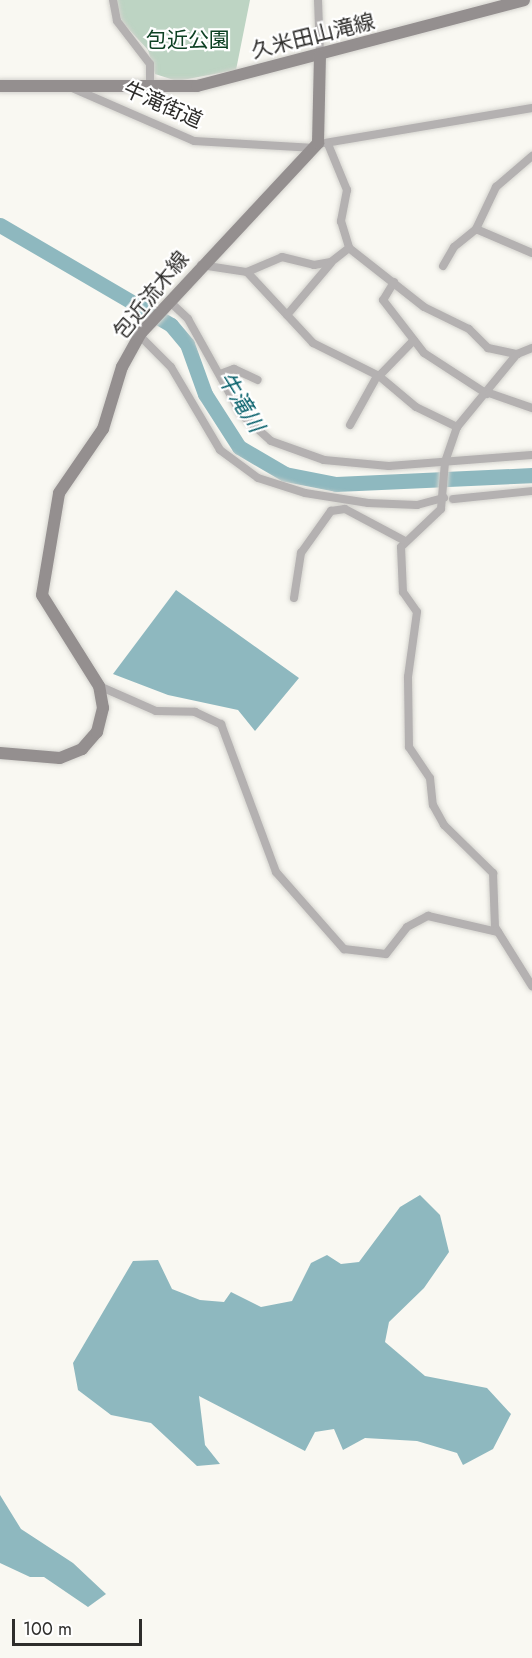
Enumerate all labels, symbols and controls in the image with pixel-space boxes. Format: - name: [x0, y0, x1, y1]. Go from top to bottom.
- street label: 久米田山滝線: [249, 9, 377, 63]
- park label: 包近公園: [146, 27, 230, 53]
- street label: 牛滝街道: [120, 76, 206, 134]
- street label: 包近流木線: [108, 246, 194, 344]
- water label: 牛滝川: [212, 367, 270, 437]
- scale bar: [15, 1607, 146, 1645]
- text: 100 m: [23, 1616, 72, 1642]

